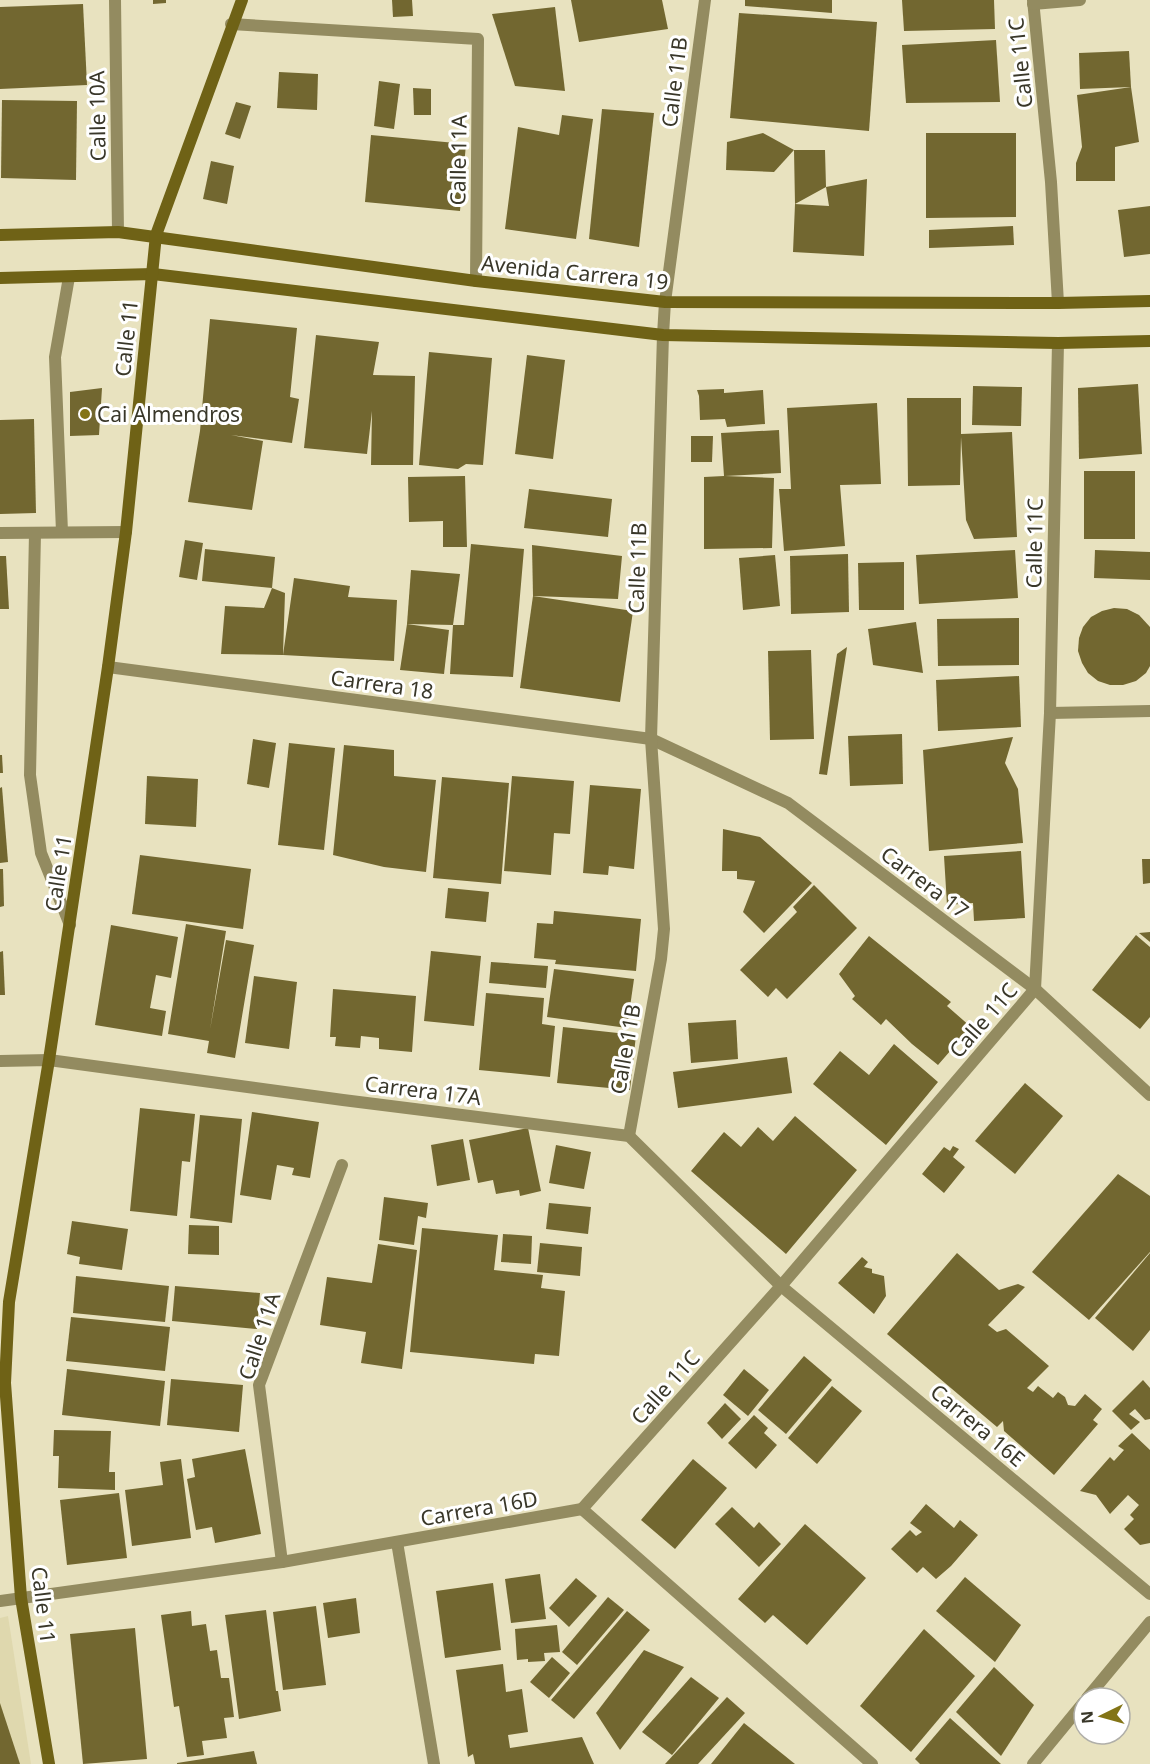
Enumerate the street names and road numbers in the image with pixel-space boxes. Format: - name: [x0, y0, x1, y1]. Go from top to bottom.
- street label: Calle 11C: [1001, 17, 1039, 109]
- street label: Calle 11B: [655, 35, 693, 129]
- street label: Calle 10A: [82, 70, 112, 162]
- street label: Calle 11A: [443, 114, 473, 206]
- street label: Avenida Carrera 19: [480, 248, 670, 296]
- street label: Calle 11: [108, 298, 144, 378]
- street label: Calle 11C: [1019, 498, 1049, 588]
- street label: Calle 11B: [621, 522, 653, 614]
- street label: Carrera 18: [329, 663, 435, 705]
- street label: Calle 11: [38, 833, 78, 913]
- street label: Carrera 17: [875, 840, 975, 924]
- street label: Calle 11C: [943, 977, 1023, 1063]
- street label: Calle 11B: [603, 1002, 647, 1096]
- street label: Carrera 17A: [363, 1069, 483, 1111]
- street label: Calle 11A: [232, 1288, 286, 1383]
- street label: Calle 11C: [624, 1344, 706, 1430]
- street label: Carrera 16E: [925, 1377, 1031, 1473]
- street label: Carrera 16D: [418, 1484, 540, 1532]
- street label: Calle 11: [25, 1565, 63, 1645]

